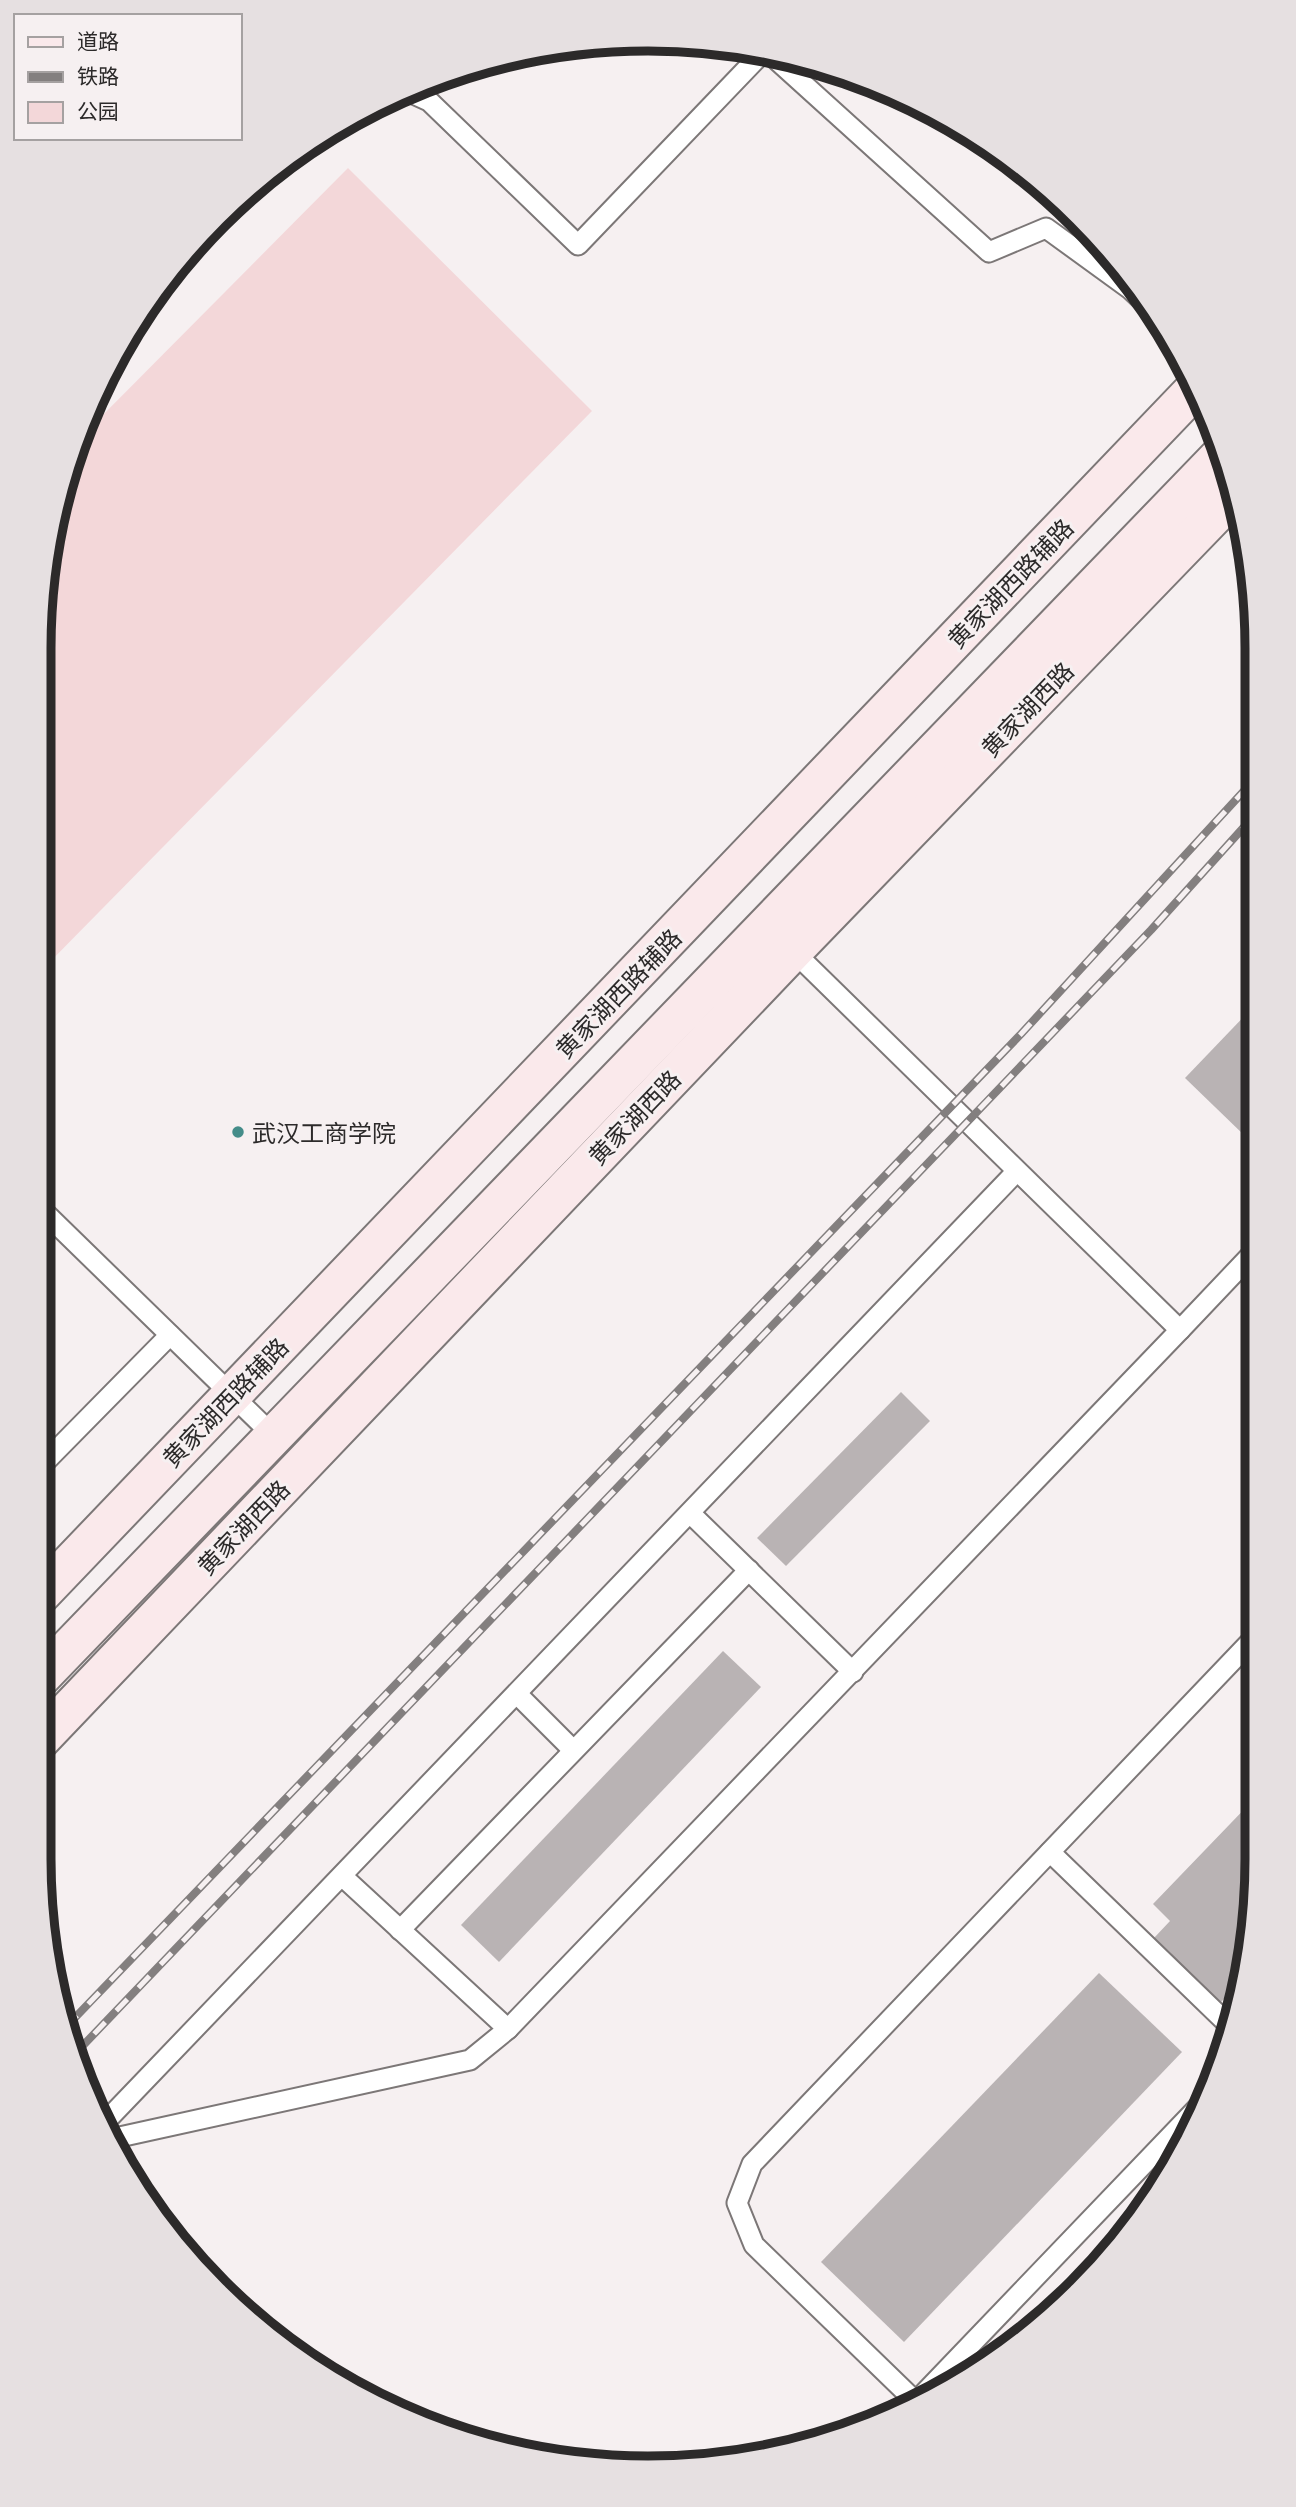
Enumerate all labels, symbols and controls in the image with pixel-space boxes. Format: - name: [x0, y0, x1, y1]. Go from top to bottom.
- legend: [14, 14, 242, 140]
- text: 道路: [77, 27, 119, 55]
- text: 铁路: [77, 62, 119, 90]
- text: 公园: [77, 97, 119, 125]
- street label: 黄家湖西路辅路: [940, 511, 1080, 655]
- street label: 黄家湖西路: [973, 654, 1081, 764]
- street label: 黄家湖西路辅路: [548, 921, 688, 1065]
- street label: 黄家湖西路: [580, 1062, 688, 1172]
- place label: 武汉工商学院: [252, 1116, 396, 1149]
- marker: 武汉工商学院: [230, 1124, 246, 1140]
- street label: 黄家湖西路辅路: [155, 1330, 295, 1474]
- street label: 黄家湖西路: [189, 1472, 297, 1582]

